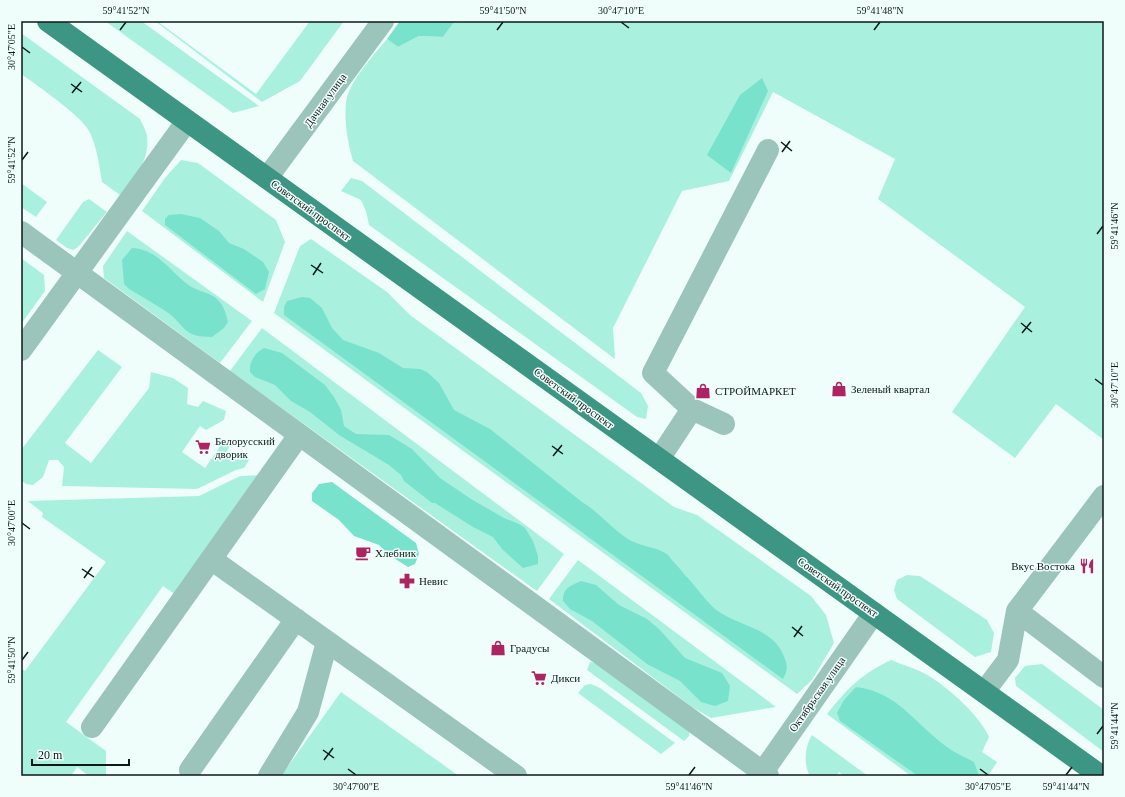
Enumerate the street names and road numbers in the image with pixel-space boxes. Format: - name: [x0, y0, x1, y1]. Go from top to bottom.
- street label: Дачная улица: [302, 71, 349, 129]
- street label: Советский проспект: [269, 177, 353, 243]
- street label: Советский проспект: [532, 365, 616, 431]
- street label: Советский проспект: [796, 555, 881, 619]
- street label: Октябрьская улица: [787, 654, 847, 734]

